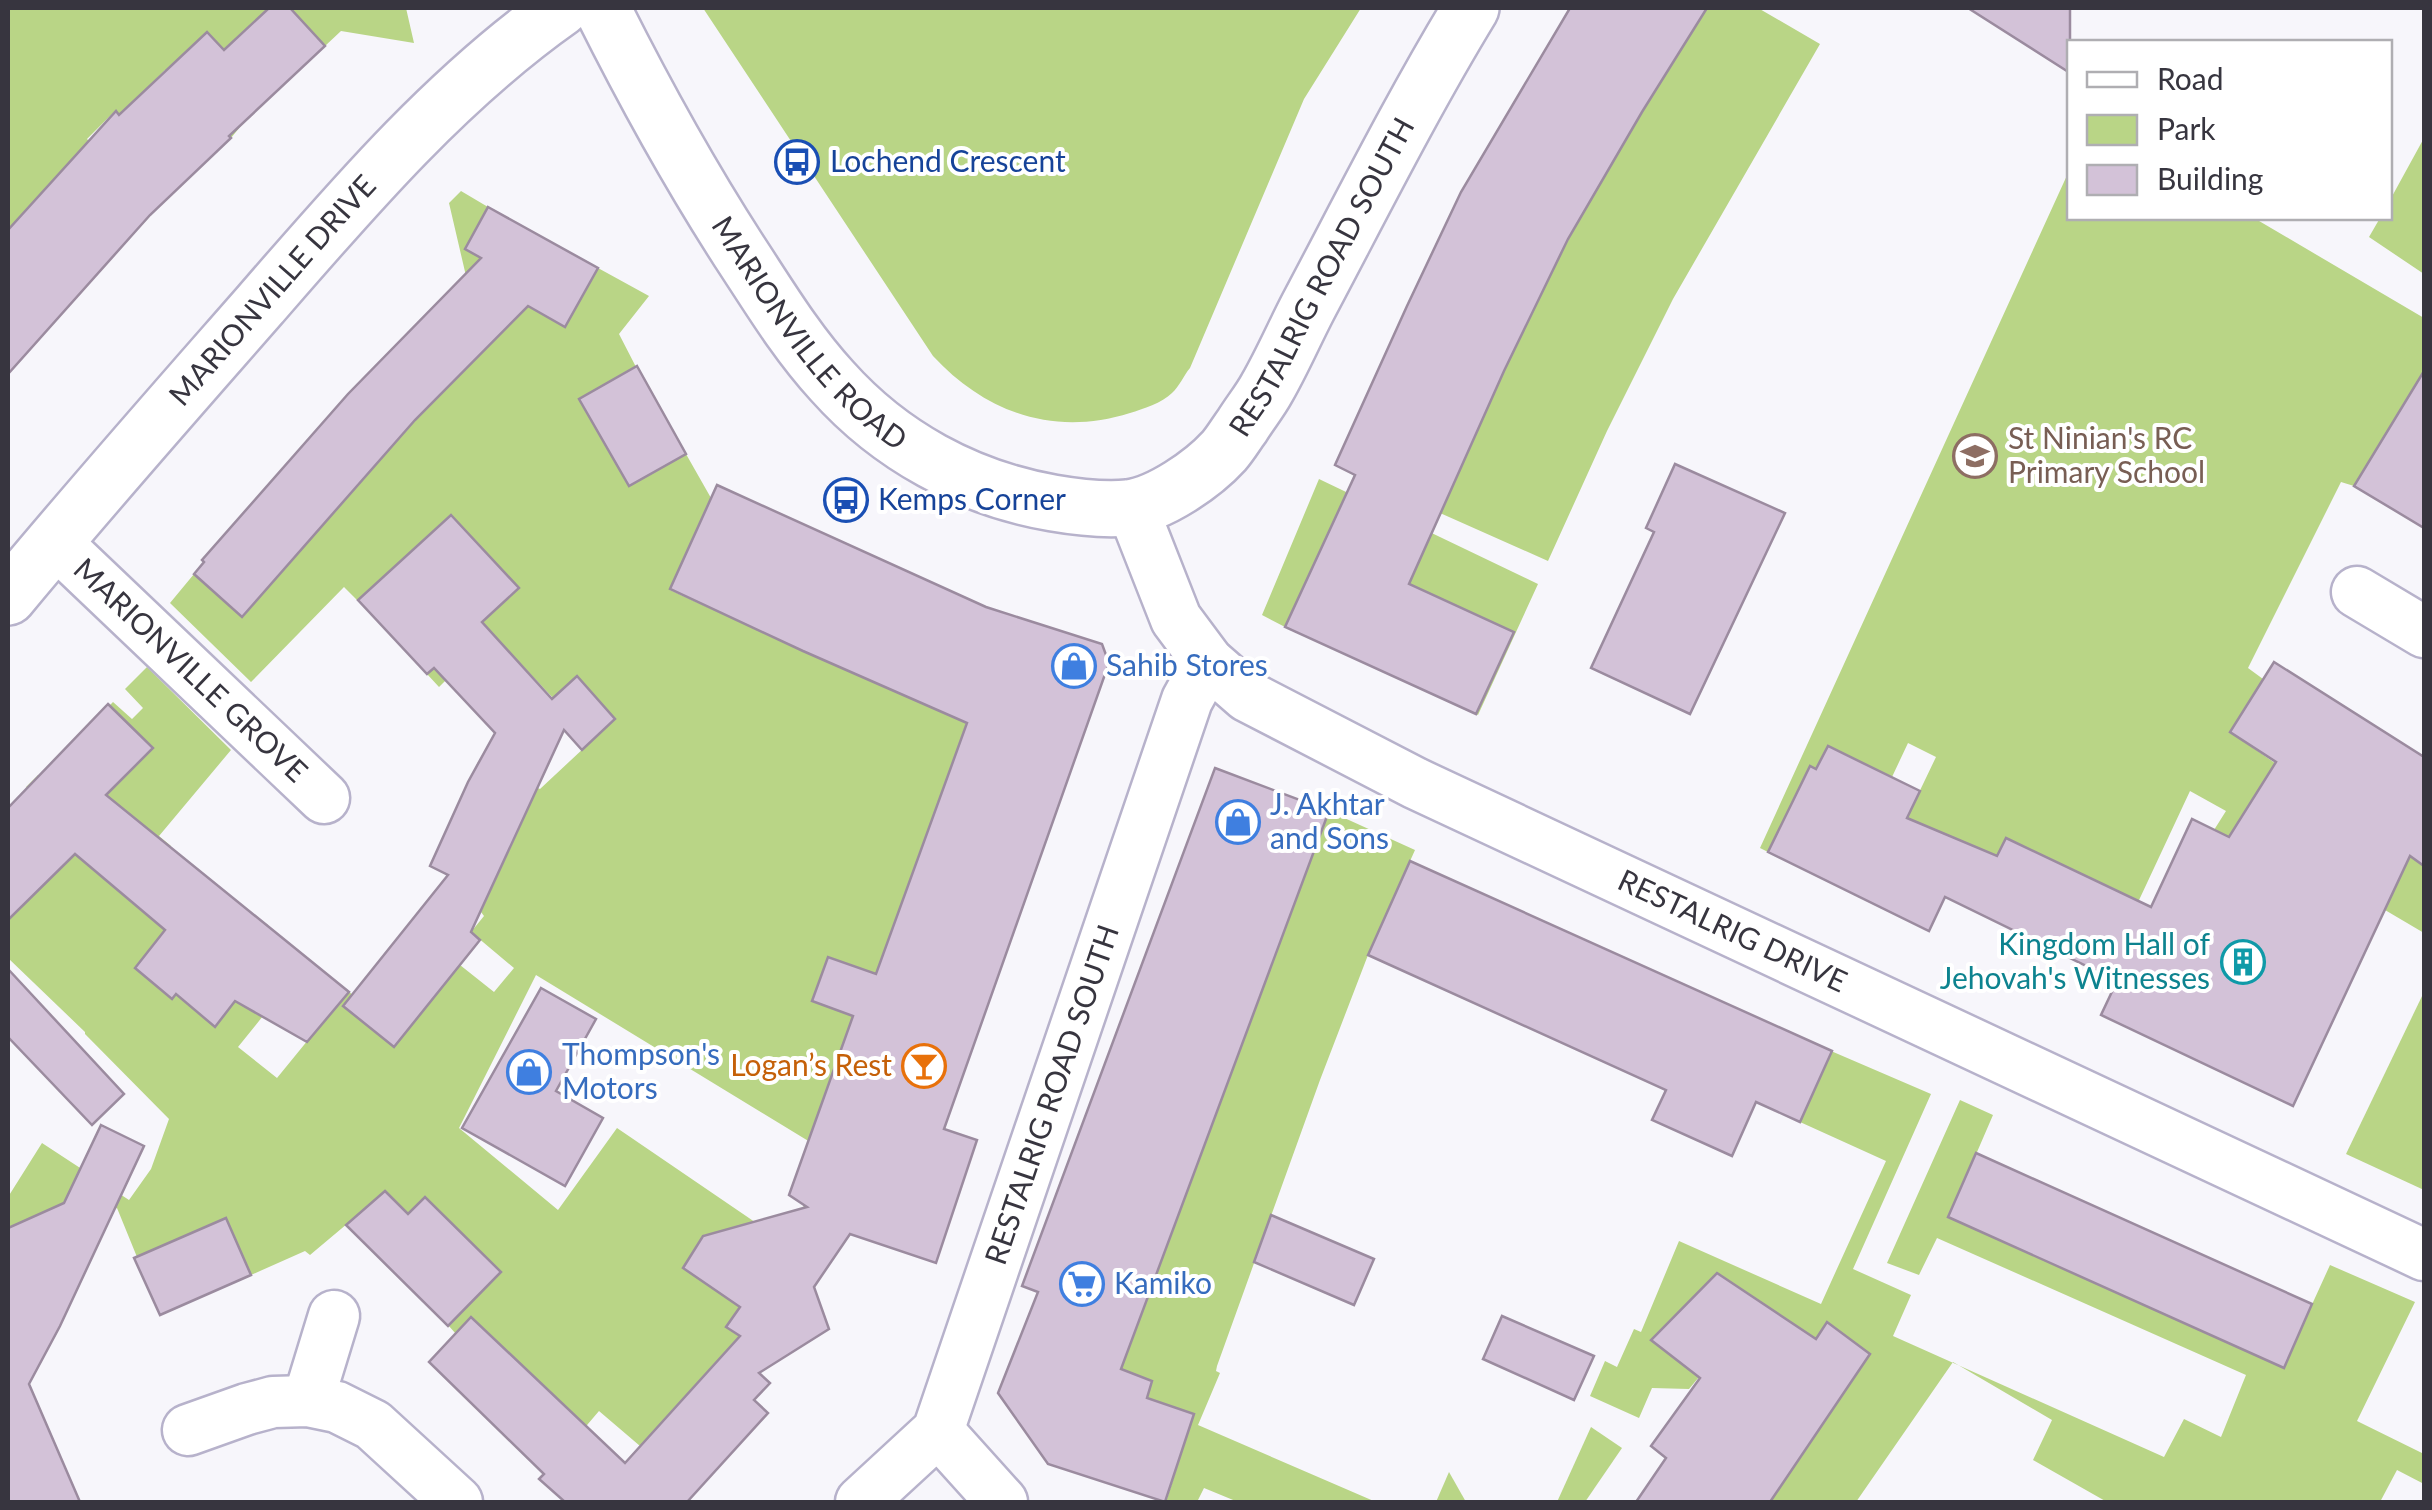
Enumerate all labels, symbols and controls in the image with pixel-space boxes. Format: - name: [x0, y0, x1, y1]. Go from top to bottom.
- legend: [2067, 40, 2392, 220]
- text: Road: [2157, 60, 2224, 96]
- text: Park: [2157, 110, 2216, 146]
- street label: RESTALRIG ROAD SOUTH: [1220, 111, 1421, 442]
- bus stop icon: Lochend Crescent: [774, 139, 820, 185]
- place label: Lochend Crescent: [830, 142, 1066, 178]
- text: Building: [2157, 160, 2263, 196]
- street label: MARIONVILLE DRIVE: [161, 167, 382, 412]
- street label: MARIONVILLE ROAD: [706, 209, 915, 456]
- place label: St Ninian's RC Primary School: [2008, 419, 2205, 489]
- school or university icon: St Ninian's RC Primary School: [1952, 433, 1998, 479]
- bus stop icon: Kemps Corner: [823, 477, 869, 523]
- place label: Kemps Corner: [878, 480, 1066, 516]
- street label: MARIONVILLE GROVE: [67, 550, 316, 789]
- shop icon: Sahib Stores: [1051, 643, 1097, 689]
- place label: Sahib Stores: [1106, 646, 1268, 682]
- place label: J. Akhtar and Sons: [1270, 785, 1389, 855]
- shop icon: J. Akhtar and Sons: [1215, 799, 1261, 845]
- street label: RESTALRIG DRIVE: [1613, 861, 1853, 998]
- street label: RESTALRIG ROAD SOUTH: [976, 920, 1125, 1269]
- place label: Kingdom Hall of Jehovah's Witnesses: [1940, 925, 2210, 995]
- building icon: Kingdom Hall of Jehovah's Witnesses: [2220, 939, 2266, 985]
- place label: Thompson's Motors: [562, 1035, 720, 1105]
- bar icon: Logan’s Rest: [901, 1043, 947, 1089]
- place label: Logan’s Rest: [730, 1046, 892, 1082]
- shop icon: Thompson's Motors: [506, 1049, 552, 1095]
- supermarket icon: Kamiko: [1059, 1261, 1105, 1307]
- place label: Kamiko: [1114, 1264, 1212, 1300]

